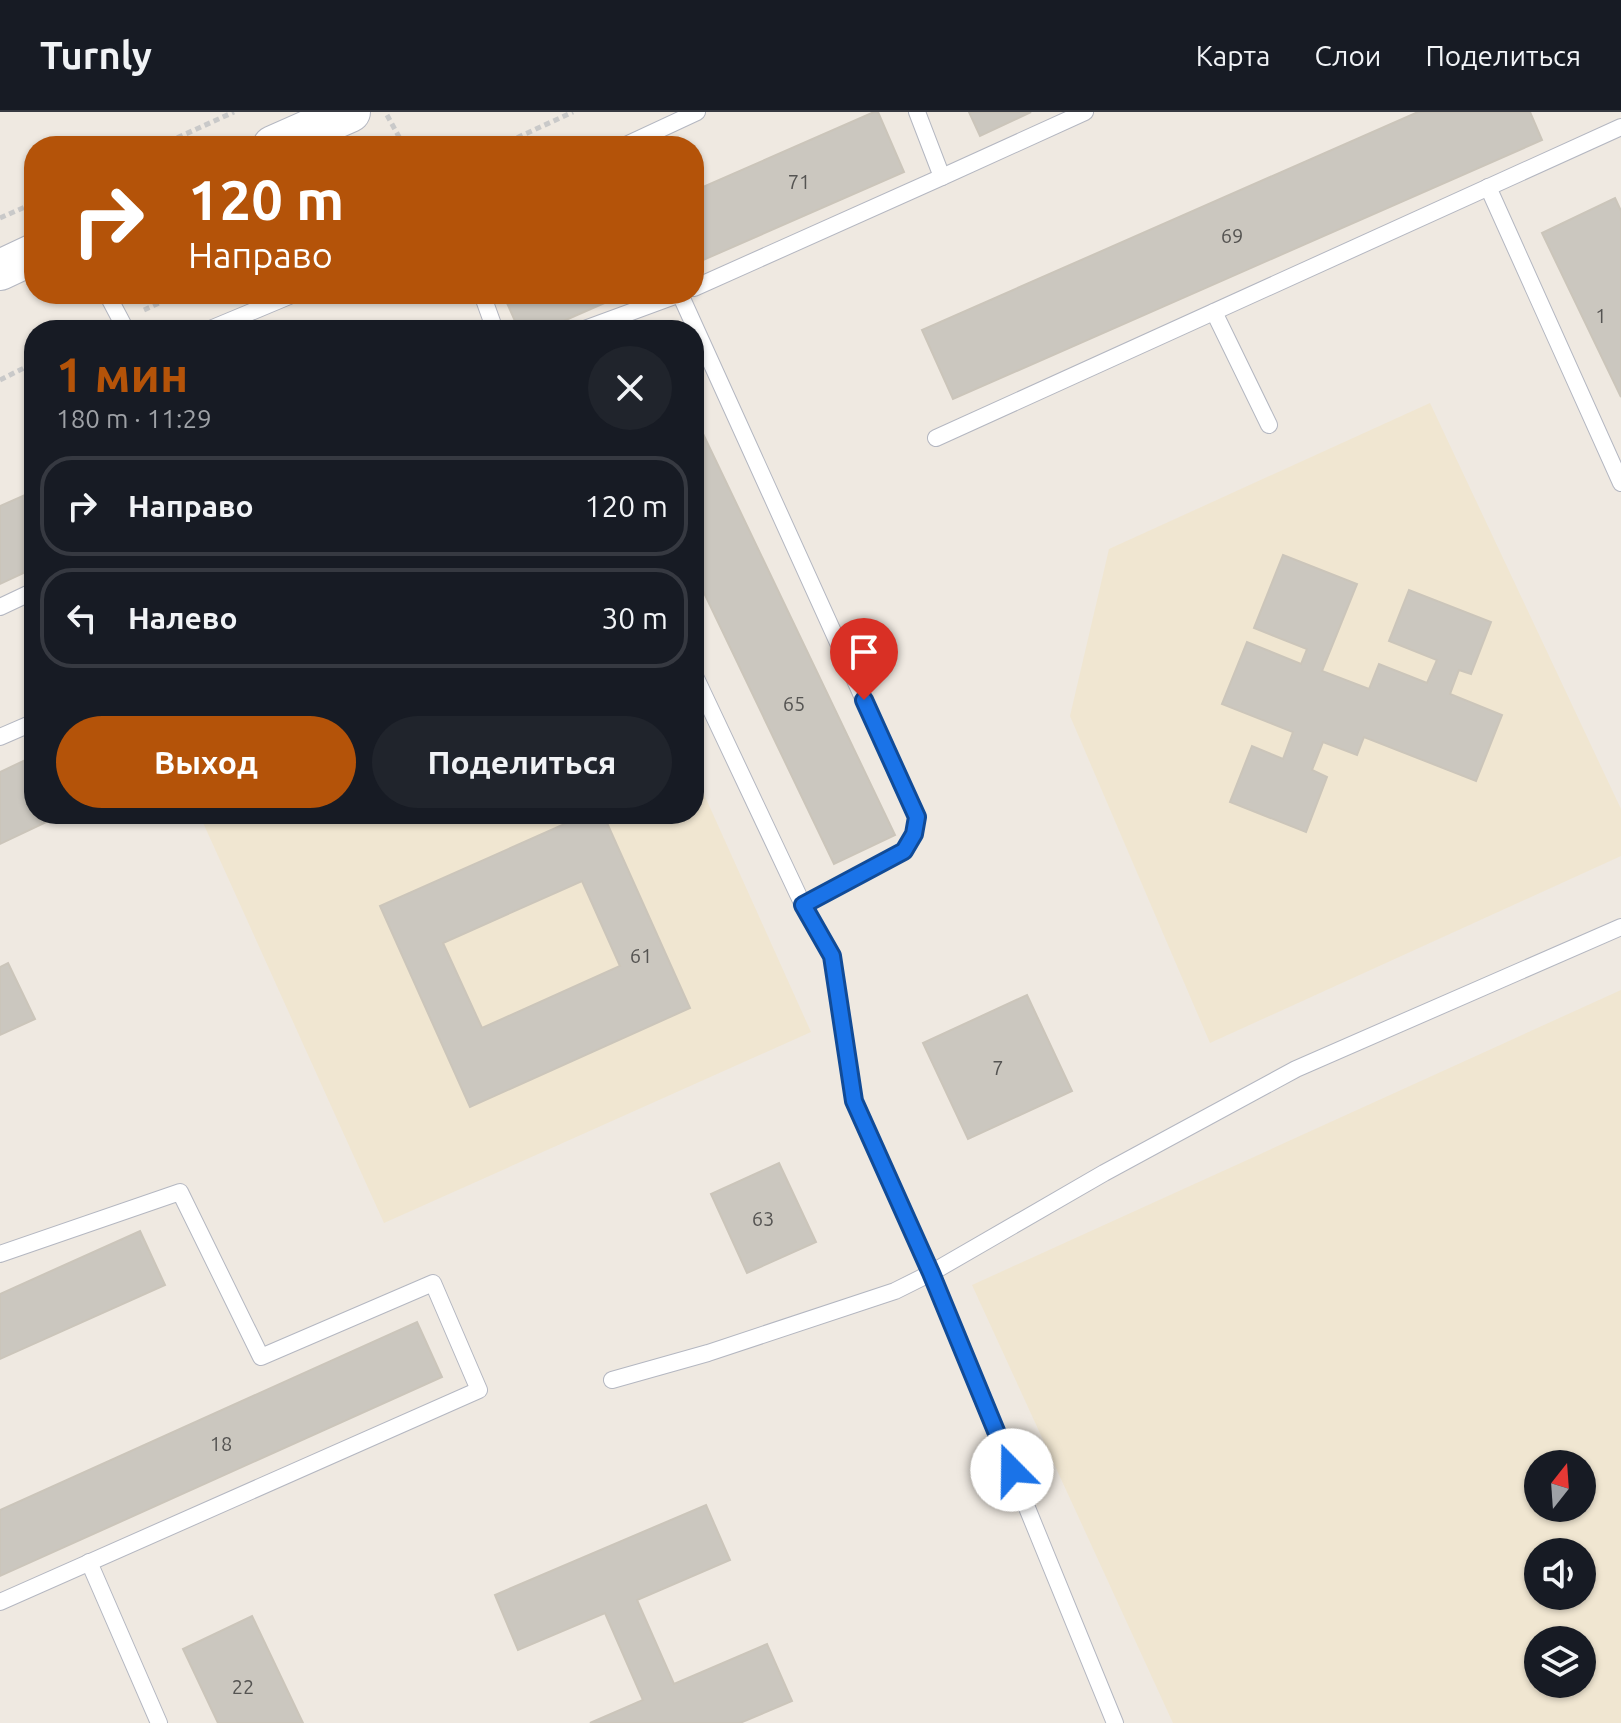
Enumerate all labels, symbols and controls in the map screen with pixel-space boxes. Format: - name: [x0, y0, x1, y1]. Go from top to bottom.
- text: Turnly: [40, 34, 152, 76]
- text: Карта: [1196, 40, 1270, 71]
- text: Слои: [1314, 40, 1381, 71]
- text: Поделиться: [1425, 40, 1581, 71]
- icon: right: [56, 168, 160, 272]
- text: 120 m: [188, 168, 344, 231]
- house number: 71: [788, 170, 810, 193]
- house number: 69: [1221, 224, 1243, 247]
- text: Направо: [188, 234, 333, 275]
- house number: 1: [1595, 304, 1607, 327]
- button: close: [588, 346, 672, 430]
- text: 1 мин: [56, 347, 188, 401]
- text: 180 m · 11:29: [56, 404, 212, 433]
- icon: right: [60, 484, 104, 528]
- text: Направо: [128, 489, 254, 523]
- text: 120 m: [584, 489, 668, 523]
- icon: left: [60, 596, 104, 640]
- text: Налево: [128, 601, 238, 635]
- text: 30 m: [601, 601, 668, 635]
- pin: [830, 618, 898, 700]
- icon: arrive: [842, 630, 886, 674]
- house number: 65: [783, 692, 805, 715]
- button: Выход: [56, 716, 356, 808]
- button: Поделиться: [372, 716, 672, 808]
- house number: 61: [630, 944, 652, 967]
- house number: 7: [992, 1056, 1004, 1079]
- house number: 63: [752, 1207, 774, 1230]
- position arrow: [970, 1428, 1054, 1512]
- house number: 18: [210, 1432, 232, 1455]
- north arrow: [1524, 1450, 1596, 1522]
- map controls: [1524, 1450, 1596, 1698]
- button: sound: [1524, 1538, 1596, 1610]
- button: layers: [1524, 1626, 1596, 1698]
- house number: 22: [232, 1675, 254, 1698]

